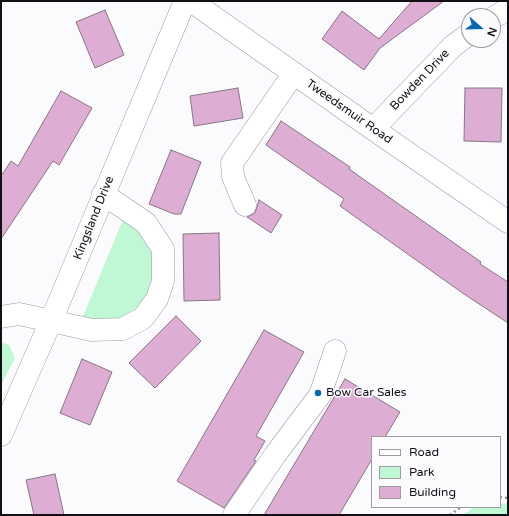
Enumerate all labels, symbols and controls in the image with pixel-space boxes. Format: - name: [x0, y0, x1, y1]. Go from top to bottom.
- north arrow: [461, 8, 501, 48]
- text: N: [484, 26, 499, 38]
- street label: Bowden Drive: [387, 46, 453, 114]
- street label: Tweedsmuir Road: [303, 77, 395, 147]
- street label: Kingsland Drive: [71, 174, 117, 262]
- place label: Bow Car Sales: [326, 386, 407, 400]
- marker: Bow Car Sales: [313, 388, 323, 398]
- legend: [371, 436, 501, 508]
- text: Road: [409, 445, 439, 459]
- text: Park: [409, 465, 435, 479]
- text: Building: [409, 485, 456, 499]

